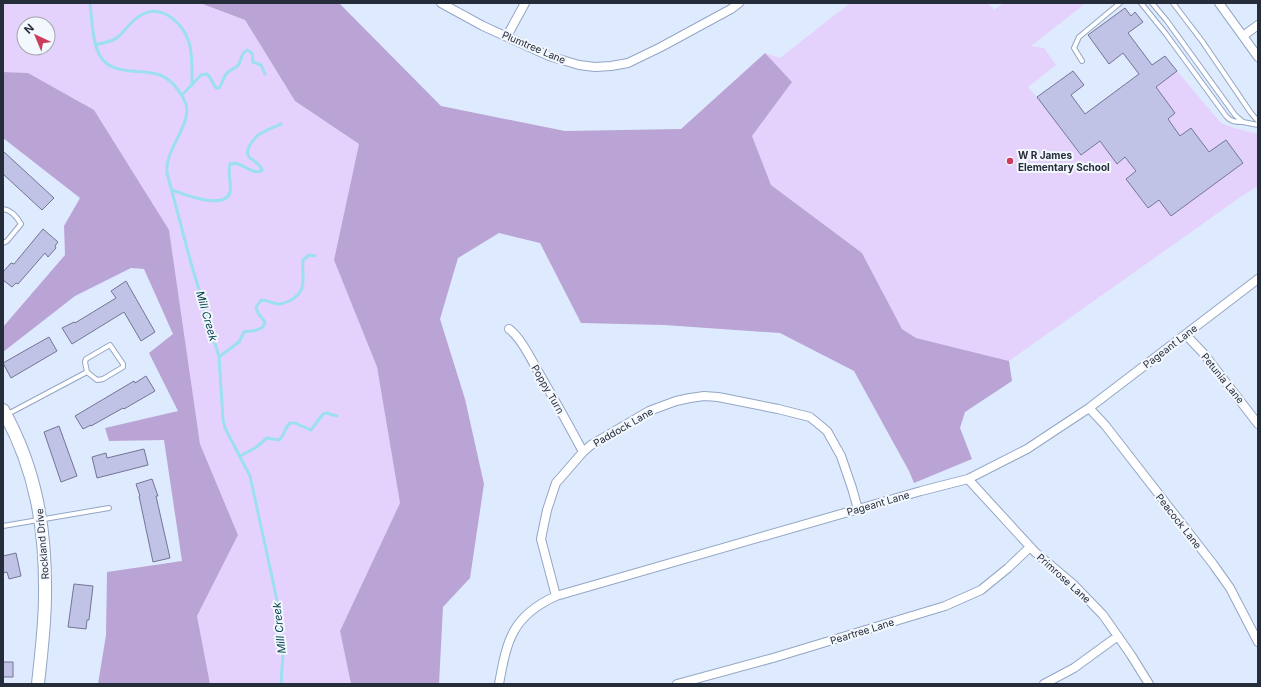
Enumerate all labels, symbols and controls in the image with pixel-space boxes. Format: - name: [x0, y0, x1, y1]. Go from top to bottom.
- north arrow: [16, 16, 56, 56]
- text: N: [21, 21, 37, 37]
- street label: Plumtree Lane: [500, 28, 568, 66]
- place label: W R James Elementary School: [1018, 149, 1110, 174]
- marker: W R James Elementary School: [1005, 156, 1015, 166]
- water label: Mill Creek: [193, 289, 221, 344]
- street label: Pageant Lane: [1141, 322, 1200, 370]
- street label: Petunia Lane: [1199, 350, 1247, 406]
- street label: Poppy Turn: [529, 362, 567, 416]
- street label: Paddock Lane: [591, 405, 655, 449]
- street label: Pageant Lane: [845, 488, 911, 518]
- street label: Peacock Lane: [1154, 491, 1204, 551]
- street label: Rockland Drive: [33, 508, 51, 580]
- street label: Primrose Lane: [1035, 551, 1093, 605]
- water label: Mill Creek: [269, 601, 289, 654]
- street label: Peartree Lane: [829, 616, 896, 646]

